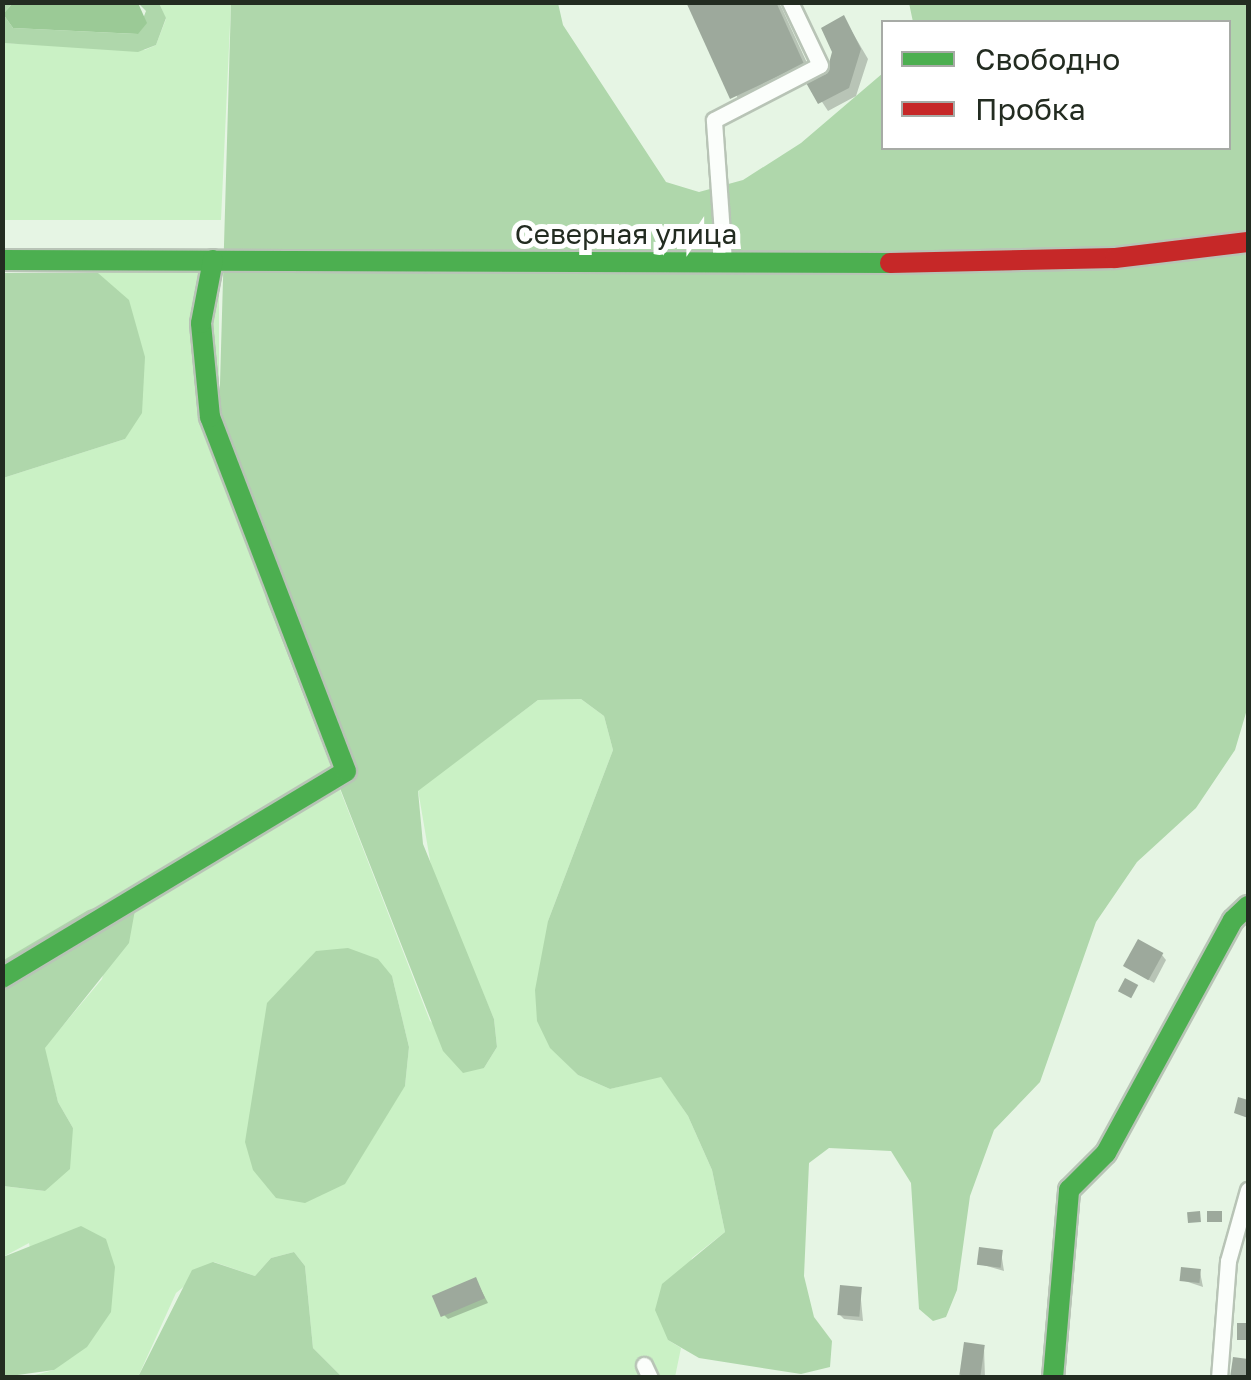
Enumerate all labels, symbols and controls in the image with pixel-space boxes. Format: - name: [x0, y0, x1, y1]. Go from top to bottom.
- legend: [881, 20, 1231, 150]
- text: Свободно: [975, 41, 1120, 77]
- text: Пробка: [975, 91, 1086, 127]
- street label: Северная улица: [515, 217, 737, 251]

